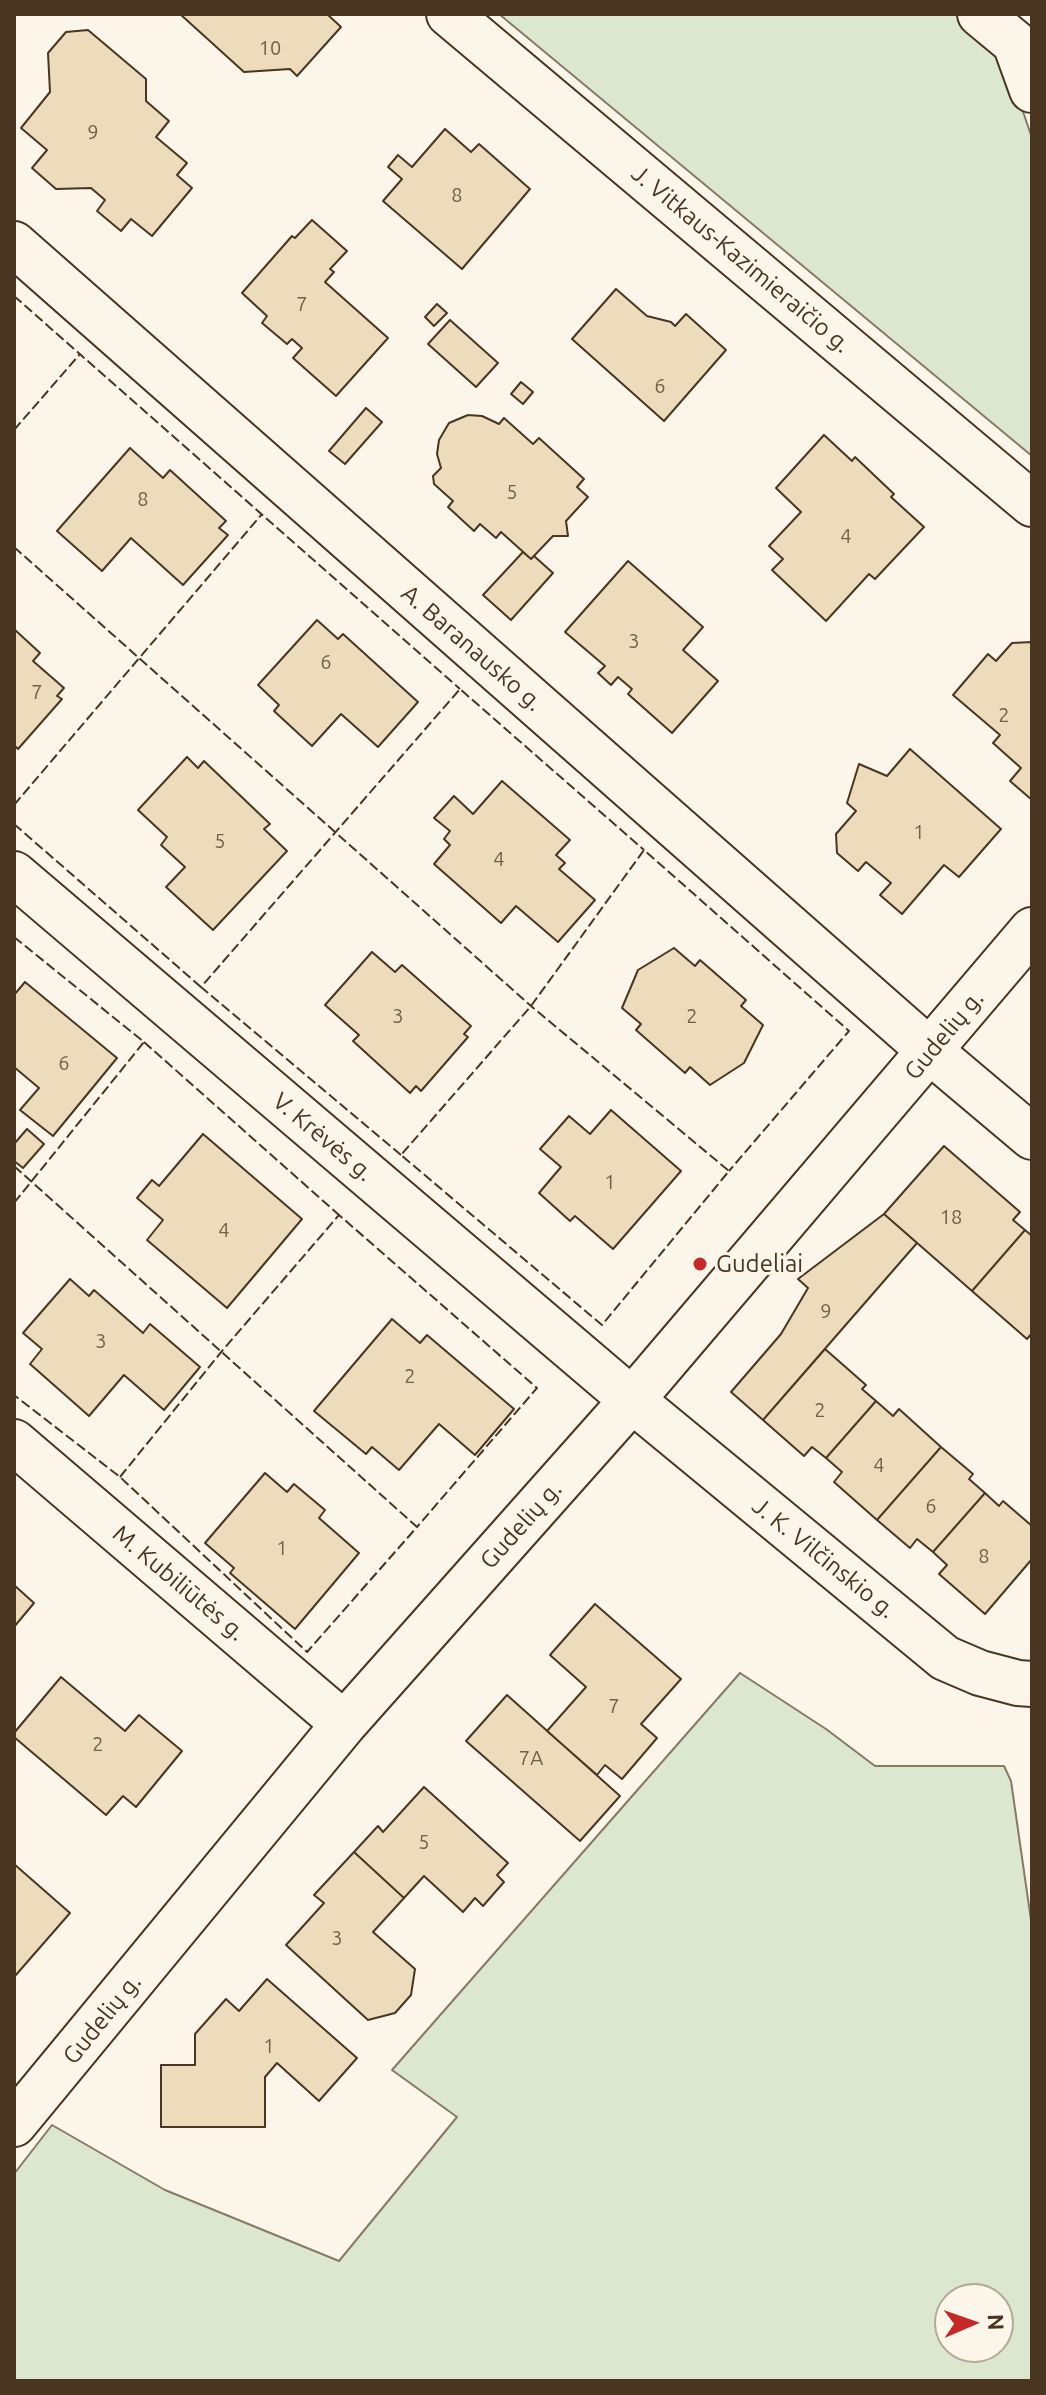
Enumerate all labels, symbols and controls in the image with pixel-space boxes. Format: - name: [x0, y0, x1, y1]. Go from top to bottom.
- house number: 10: [259, 36, 281, 60]
- house number: 9: [87, 120, 99, 144]
- street label: J. Vitkaus-Kazimieraičio g.: [626, 159, 856, 359]
- house number: 8: [451, 183, 463, 207]
- house number: 7: [296, 292, 308, 316]
- house number: 6: [654, 374, 666, 398]
- house number: 5: [506, 480, 518, 504]
- house number: 8: [137, 487, 149, 511]
- house number: 4: [840, 524, 852, 548]
- street label: A. Baranausko g.: [396, 579, 548, 717]
- house number: 3: [628, 629, 640, 653]
- house number: 6: [320, 650, 332, 674]
- house number: 7: [31, 680, 43, 704]
- house number: 2: [998, 703, 1010, 727]
- house number: 1: [913, 820, 925, 844]
- house number: 5: [214, 829, 226, 853]
- house number: 4: [493, 847, 505, 871]
- street label: Gudelių g.: [898, 984, 990, 1086]
- house number: 3: [392, 1004, 404, 1028]
- house number: 2: [686, 1004, 698, 1028]
- house number: 6: [58, 1051, 70, 1075]
- street label: V. Krėvės g.: [267, 1087, 379, 1187]
- house number: 1: [604, 1170, 616, 1194]
- house number: 18: [940, 1205, 962, 1229]
- house number: 4: [218, 1218, 230, 1242]
- place label: Gudeliai: [716, 1250, 803, 1278]
- marker: Gudeliai: [691, 1255, 709, 1273]
- house number: 9: [820, 1299, 832, 1323]
- house number: 3: [95, 1329, 107, 1353]
- house number: 2: [404, 1364, 416, 1388]
- house number: 2: [814, 1398, 826, 1422]
- house number: 4: [873, 1453, 885, 1477]
- street label: Gudelių g.: [474, 1475, 568, 1575]
- street label: J. K. Vilčinskio g.: [747, 1491, 901, 1625]
- house number: 6: [925, 1494, 937, 1518]
- street label: M. Kubiliūtės g.: [107, 1519, 251, 1647]
- house number: 1: [276, 1536, 288, 1560]
- house number: 8: [978, 1544, 990, 1568]
- house number: 7: [608, 1694, 620, 1718]
- house number: 2: [92, 1732, 104, 1756]
- house number: 7A: [519, 1746, 543, 1770]
- house number: 5: [418, 1830, 430, 1854]
- house number: 3: [331, 1926, 343, 1950]
- street label: Gudelių g.: [57, 1968, 147, 2070]
- house number: 1: [263, 2034, 275, 2058]
- north arrow: [934, 2283, 1014, 2363]
- text: N: [984, 2314, 1009, 2331]

